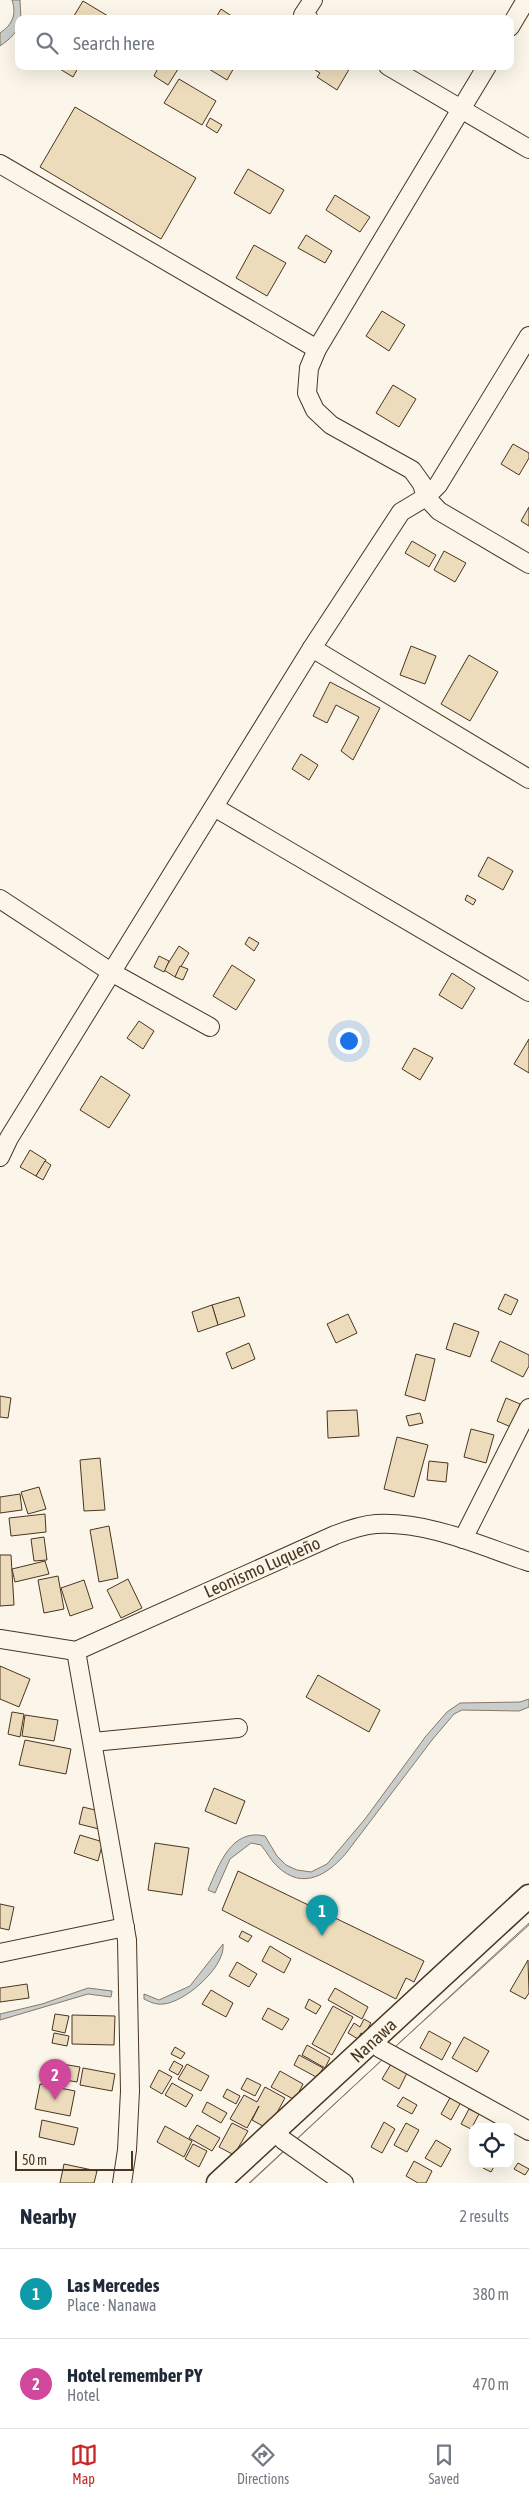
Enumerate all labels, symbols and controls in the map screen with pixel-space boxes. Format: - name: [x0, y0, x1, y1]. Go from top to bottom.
- search box: [15, 15, 514, 70]
- icon: search: [33, 29, 61, 57]
- text: Search here: [73, 32, 155, 54]
- your location: [336, 1028, 362, 1054]
- street label: Leonismo Luqueño: [201, 1532, 323, 1602]
- pin: 1: [306, 1895, 338, 1936]
- street label: Nanawa: [346, 2014, 400, 2066]
- pin: 2: [39, 2059, 71, 2100]
- map controls: [469, 2123, 514, 2168]
- button: locate: [469, 2123, 514, 2168]
- scale bar: [15, 2148, 132, 2171]
- text: 50 m: [22, 2152, 47, 2168]
- text: Nearby: [20, 2204, 76, 2228]
- text: 2 results: [459, 2207, 509, 2225]
- text: Las Mercedes: [67, 2274, 159, 2296]
- text: 1: [32, 2285, 40, 2303]
- text: 380 m: [473, 2285, 509, 2303]
- text: Place · Nanawa: [67, 2296, 156, 2314]
- text: Hotel remember PY: [67, 2364, 202, 2386]
- text: 2: [32, 2375, 40, 2393]
- text: 470 m: [473, 2375, 509, 2393]
- text: Hotel: [67, 2386, 100, 2404]
- tab: Map: [70, 2441, 98, 2487]
- tab: Directions: [237, 2441, 289, 2487]
- tab: Saved: [428, 2441, 459, 2487]

